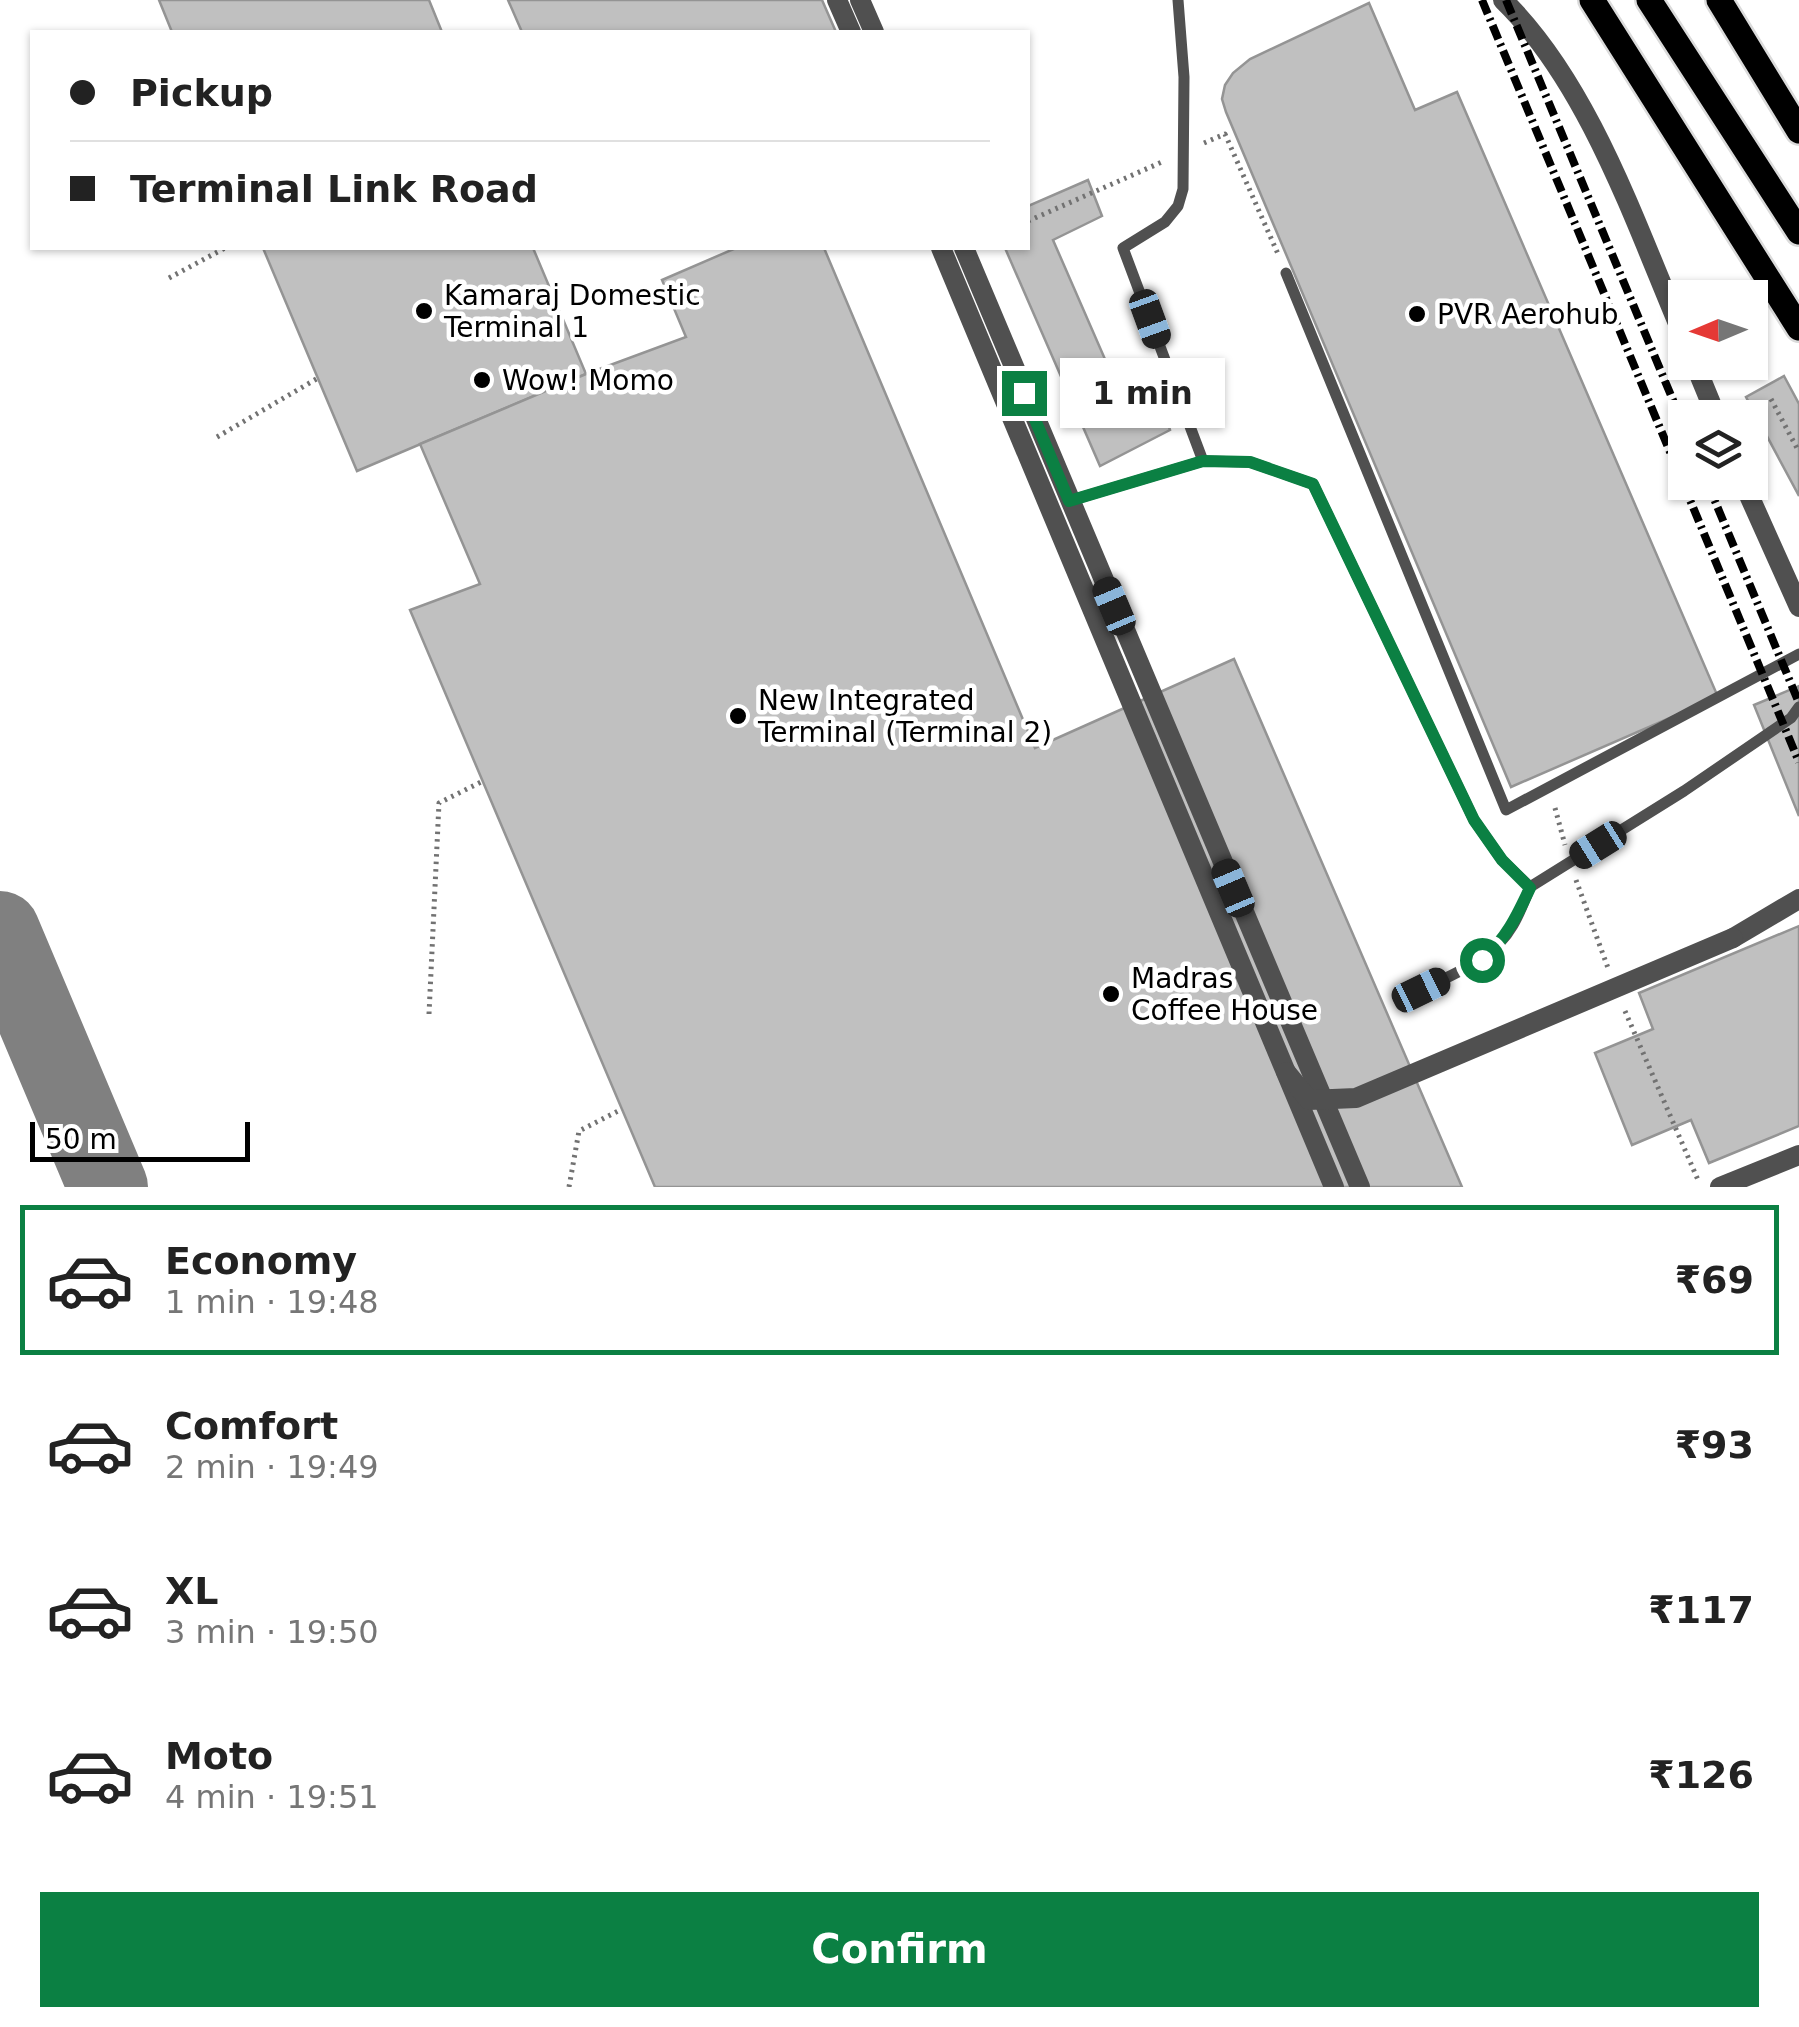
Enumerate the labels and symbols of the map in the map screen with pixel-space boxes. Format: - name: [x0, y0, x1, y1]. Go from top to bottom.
- place label: Kamaraj Domestic Terminal 1: [443, 279, 701, 344]
- north arrow: [1668, 280, 1768, 380]
- car: [1126, 286, 1174, 352]
- place label: PVR Aerohub: [1437, 298, 1619, 331]
- marker: Kamaraj Domestic Terminal 1: [413, 300, 435, 322]
- marker: PVR Aerohub: [1406, 303, 1428, 325]
- callout: 1 min: [1059, 358, 1224, 428]
- place label: Wow! Momo: [502, 364, 674, 397]
- marker: Wow! Momo: [471, 369, 493, 391]
- route end: [1002, 371, 1047, 416]
- car: [1088, 573, 1140, 639]
- place label: New Integrated Terminal (Terminal 2): [757, 684, 1052, 749]
- marker: New Integrated Terminal (Terminal 2): [727, 705, 749, 727]
- car: [1565, 816, 1631, 874]
- car: [1207, 855, 1259, 921]
- route start: [1460, 938, 1505, 983]
- place label: Madras Coffee House: [1131, 962, 1318, 1027]
- car: [1387, 963, 1455, 1017]
- marker: Madras Coffee House: [1100, 983, 1122, 1005]
- scale bar: [30, 1117, 250, 1162]

